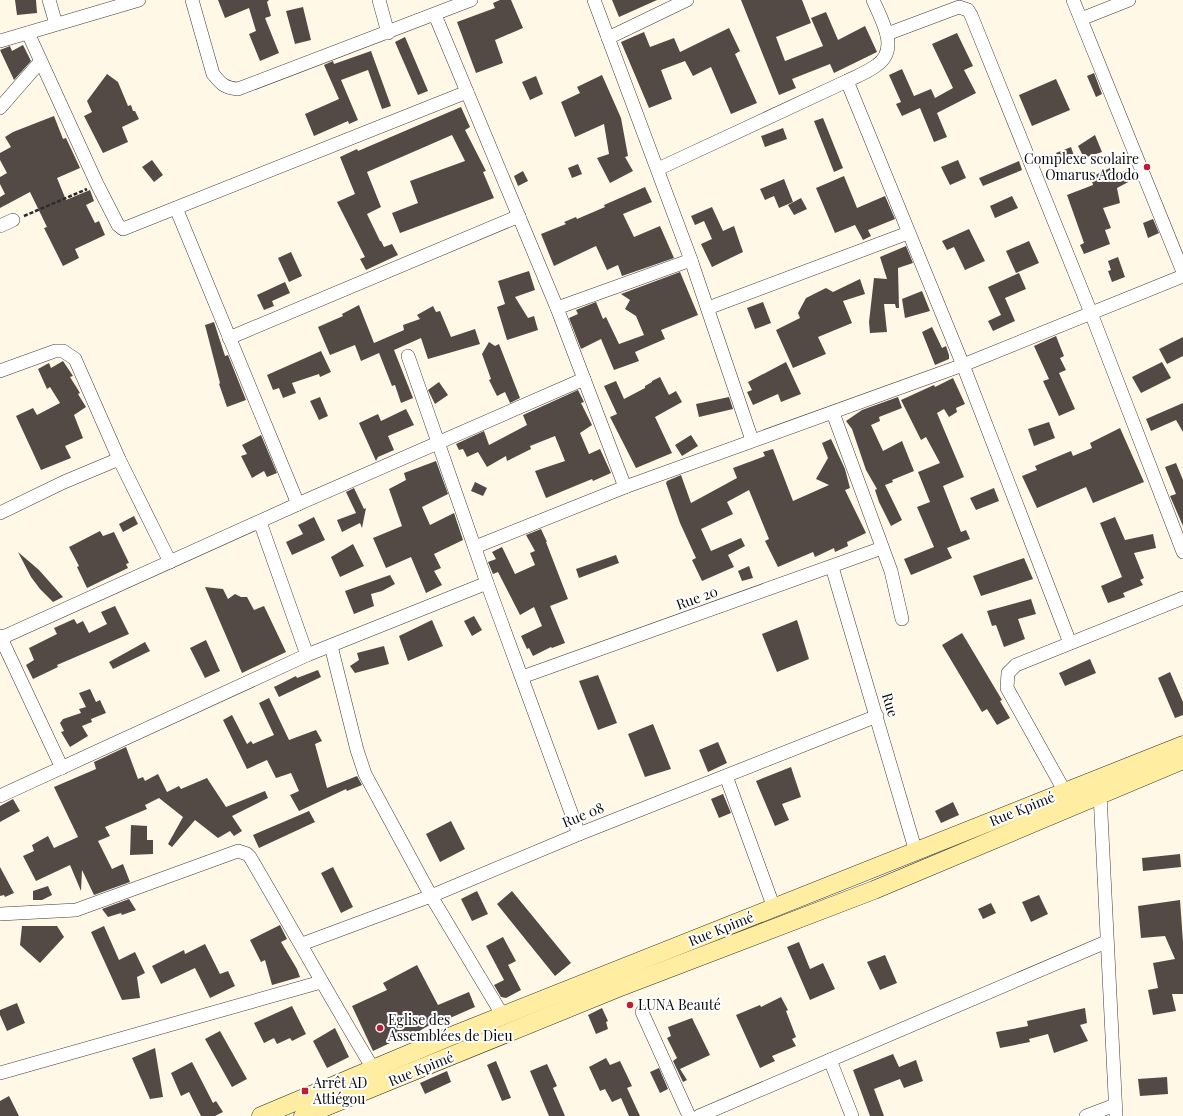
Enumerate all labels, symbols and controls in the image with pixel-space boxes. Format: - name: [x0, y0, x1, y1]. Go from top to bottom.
- place label: Complexe scolaire Omarus Adodo: [1024, 149, 1139, 184]
- marker: Complexe scolaire Omarus Adodo: [1142, 162, 1152, 172]
- street label: Rue 20: [673, 581, 720, 614]
- street label: Rue: [878, 690, 903, 719]
- street label: Rue Kpimé: [986, 787, 1057, 830]
- street label: Rue 08: [559, 798, 607, 831]
- street label: Rue Kpimé: [685, 907, 756, 950]
- place label: LUNA Beauté: [638, 995, 721, 1014]
- marker: LUNA Beauté: [625, 1000, 635, 1010]
- place label: Eglise des Assemblées de Dieu: [387, 1010, 513, 1045]
- marker: Eglise des Assemblées de Dieu: [375, 1023, 385, 1033]
- street label: Rue Kpimé: [385, 1047, 456, 1090]
- place label: Arrêt AD Attiégou: [312, 1073, 367, 1108]
- marker: Arrêt AD Attiégou: [300, 1086, 310, 1096]

